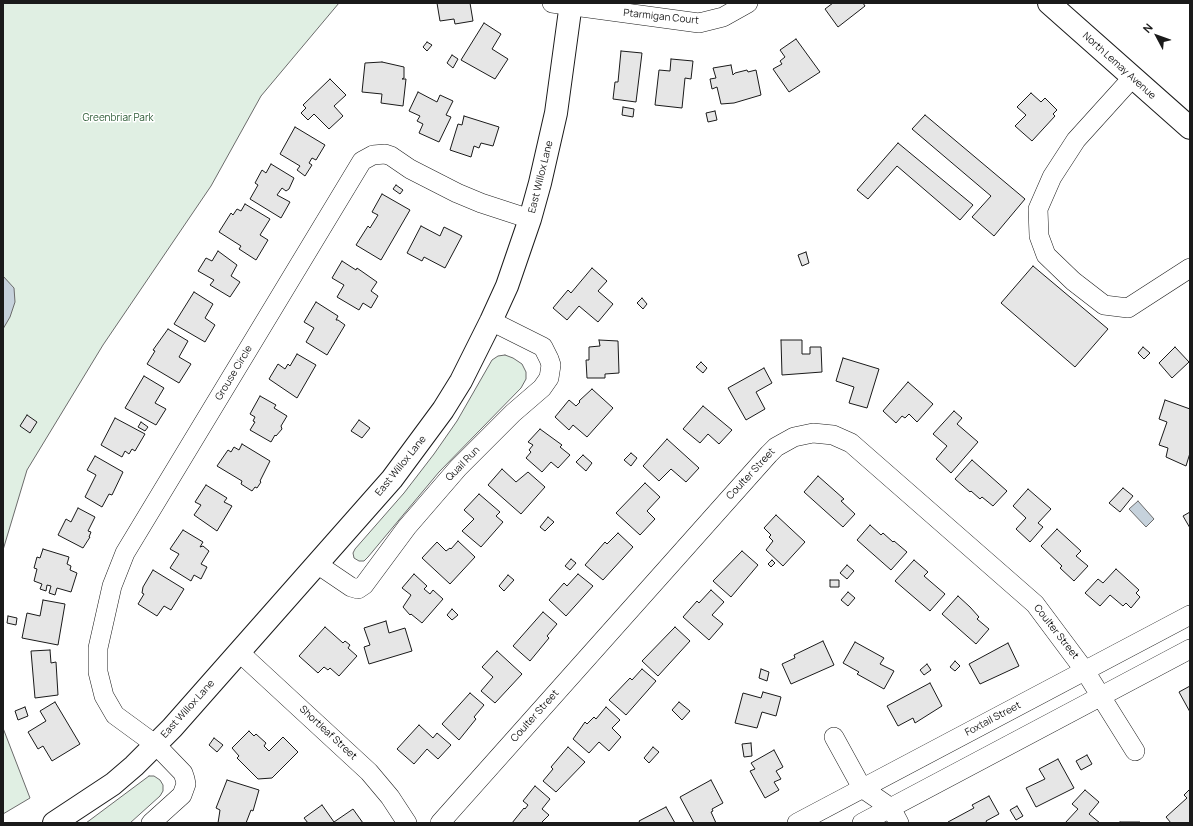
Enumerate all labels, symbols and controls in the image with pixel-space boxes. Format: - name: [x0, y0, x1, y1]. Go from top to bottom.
- street label: Ptarmigan Court: [623, 7, 699, 27]
- north arrow: [1137, 16, 1177, 56]
- text: N: [1139, 20, 1156, 36]
- street label: North Lemay Avenue: [1080, 30, 1158, 102]
- park label: Greenbriar Park: [83, 112, 153, 124]
- street label: East Willox Lane: [526, 140, 556, 214]
- street label: Grouse Circle: [213, 343, 255, 403]
- street label: East Willox Lane: [373, 433, 429, 499]
- street label: Quail Run: [444, 444, 482, 484]
- street label: Coulter Street: [724, 446, 778, 502]
- street label: Coulter Street: [1031, 602, 1081, 662]
- street label: East Willox Lane: [159, 677, 217, 741]
- street label: Coulter Street: [508, 687, 562, 745]
- street label: Foxtail Street: [963, 699, 1023, 739]
- street label: Shortleaf Street: [297, 703, 359, 763]

